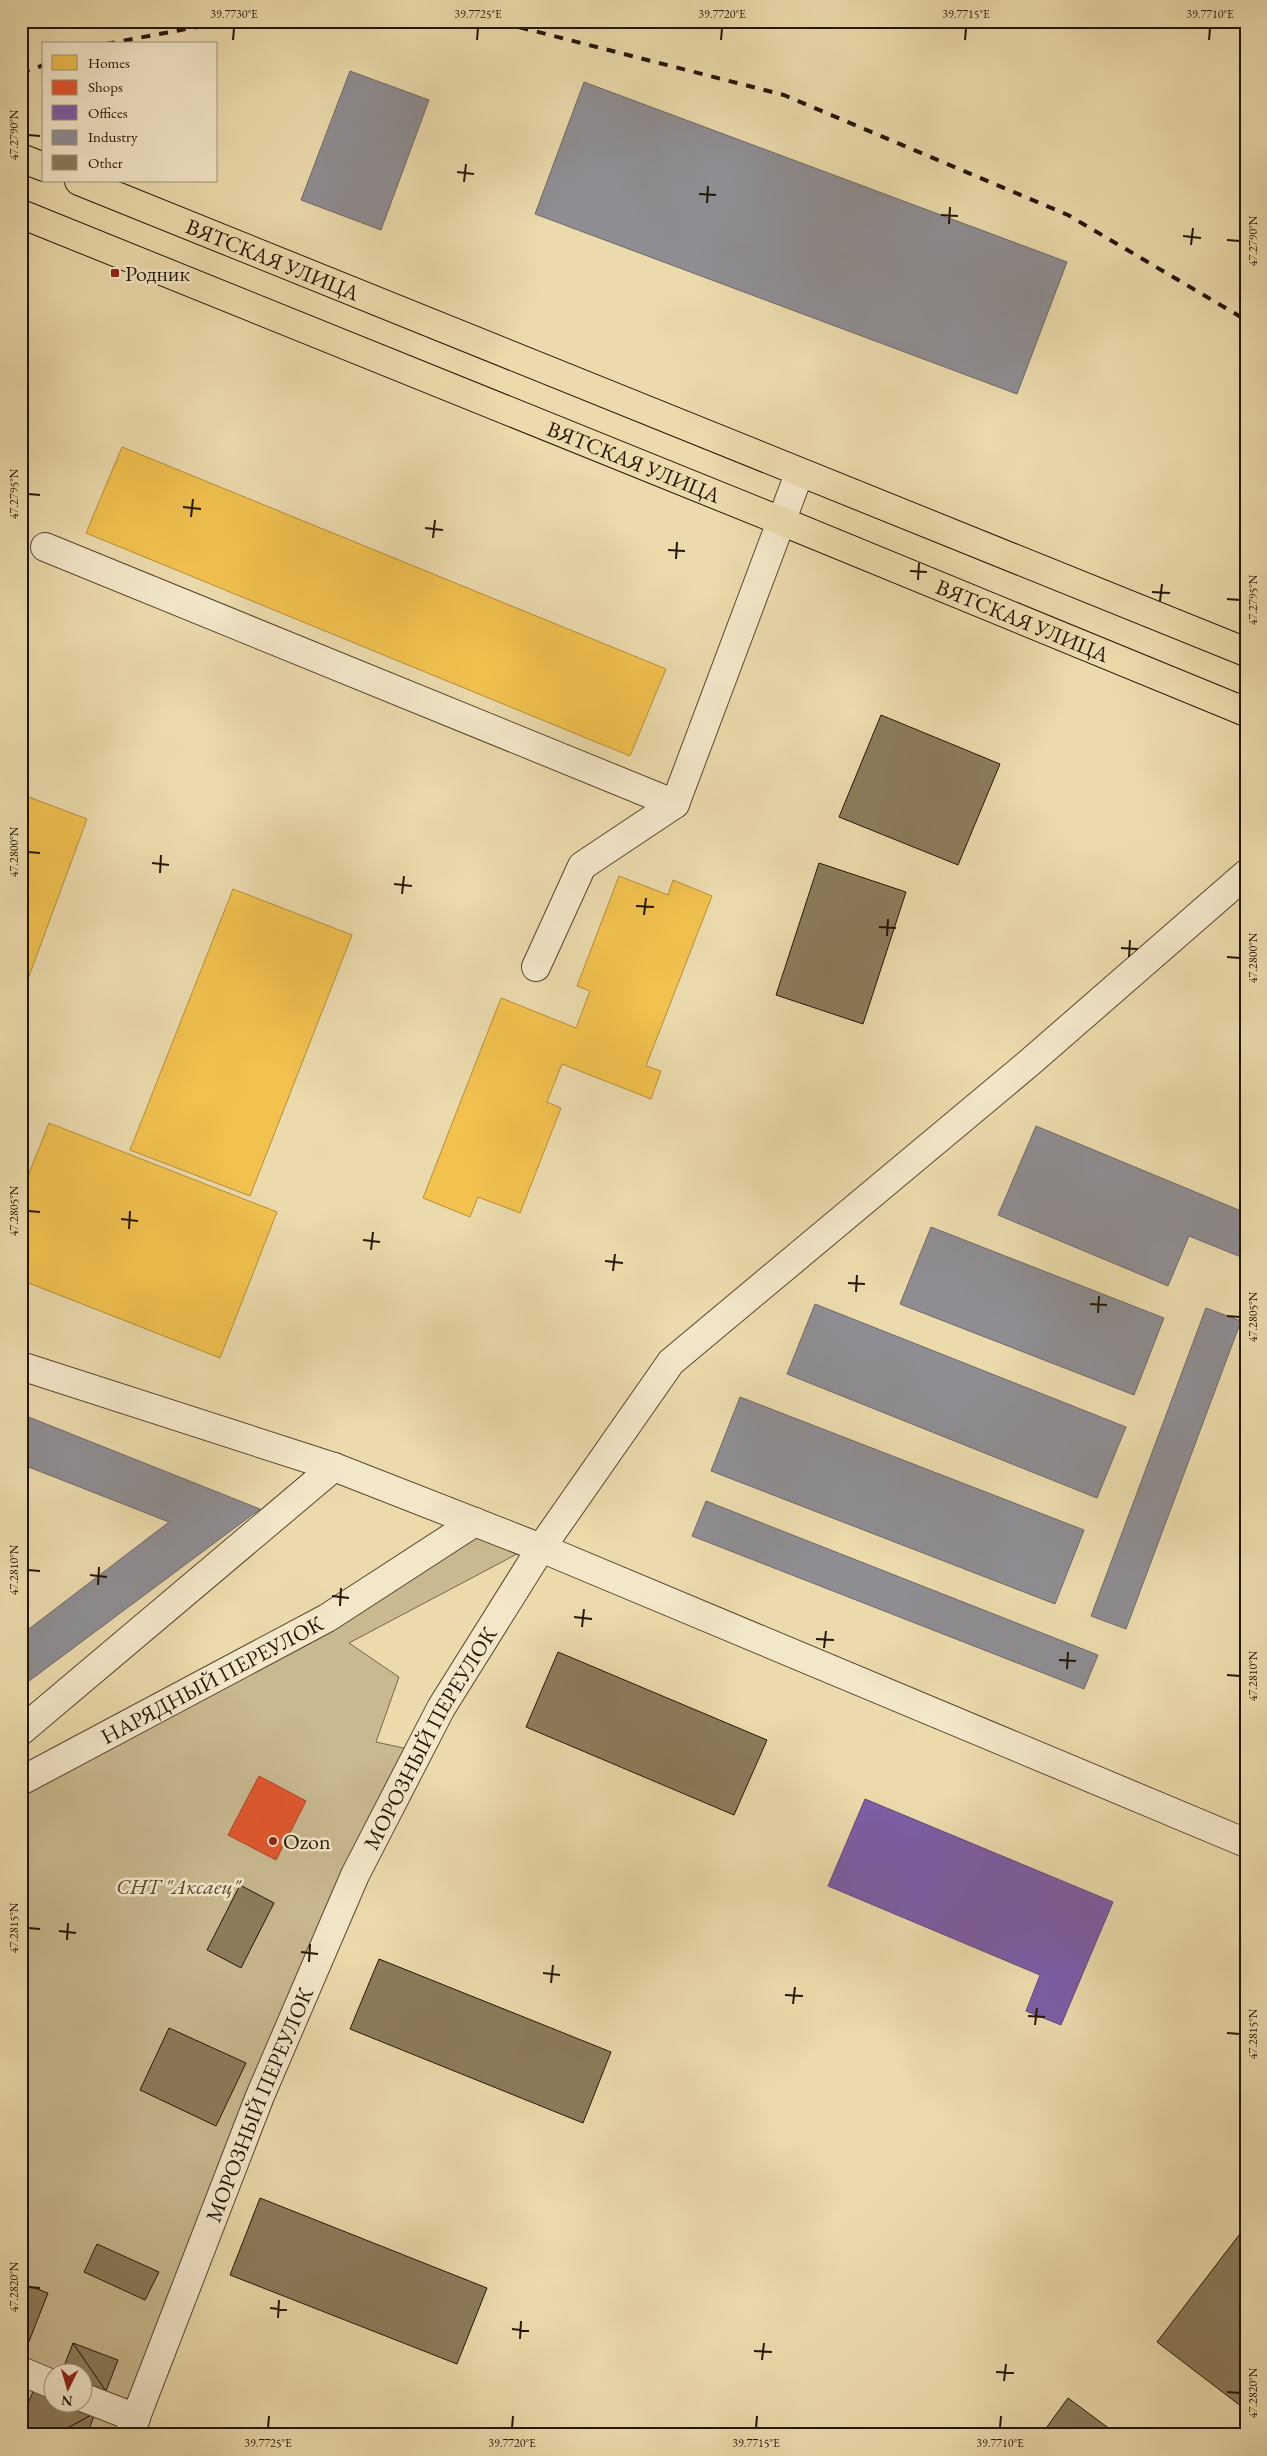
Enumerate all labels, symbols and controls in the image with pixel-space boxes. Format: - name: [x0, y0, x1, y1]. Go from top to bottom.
- text: 39.7730°E: [210, 6, 258, 22]
- text: 39.7725°E: [454, 6, 502, 22]
- text: 39.7720°E: [698, 6, 746, 22]
- text: 39.7715°E: [942, 6, 990, 22]
- text: 39.7710°E: [1186, 6, 1234, 22]
- legend: [42, 42, 218, 182]
- text: Homes: [88, 53, 130, 72]
- text: Shops: [88, 77, 123, 96]
- text: Offices: [88, 103, 128, 122]
- text: 47.2790°N: [6, 109, 22, 160]
- text: Industry: [88, 127, 138, 146]
- text: Other: [88, 153, 123, 172]
- street label: ВЯТСКАЯ УЛИЦА: [182, 211, 365, 308]
- text: 47.2790°N: [1245, 215, 1261, 266]
- place label: Родник: [125, 259, 190, 288]
- marker: Родник: [109, 267, 121, 279]
- street label: ВЯТСКАЯ УЛИЦА: [543, 414, 726, 510]
- text: 47.2795°N: [6, 468, 22, 519]
- street label: ВЯТСКАЯ УЛИЦА: [932, 572, 1114, 669]
- text: 47.2795°N: [1245, 574, 1261, 625]
- text: 47.2800°N: [6, 826, 22, 877]
- text: 47.2800°N: [1245, 932, 1261, 983]
- text: 47.2805°N: [6, 1185, 22, 1236]
- text: 47.2805°N: [1245, 1291, 1261, 1342]
- text: 47.2810°N: [6, 1544, 22, 1595]
- street label: НАРЯДНЫЙ ПЕРЕУЛОК: [95, 1608, 328, 1751]
- street label: МОРОЗНЫЙ ПЕРЕУЛОК: [356, 1621, 503, 1854]
- text: 47.2810°N: [1245, 1650, 1261, 1701]
- place label: Ozon: [283, 1827, 331, 1856]
- marker: Ozon: [267, 1835, 279, 1847]
- park label: СНТ "Аксаец": [116, 1872, 243, 1901]
- text: 47.2815°N: [6, 1902, 22, 1953]
- street label: МОРОЗНЫЙ ПЕРЕУЛОК: [198, 1982, 320, 2226]
- text: 47.2815°N: [1245, 2008, 1261, 2059]
- text: 47.2820°N: [6, 2261, 22, 2312]
- north arrow: [42, 2364, 92, 2414]
- text: 47.2820°N: [1245, 2367, 1261, 2418]
- text: N: [60, 2391, 73, 2410]
- text: 39.7725°E: [244, 2435, 292, 2451]
- text: 39.7720°E: [488, 2435, 536, 2451]
- text: 39.7715°E: [732, 2435, 780, 2451]
- text: 39.7710°E: [976, 2435, 1024, 2451]

